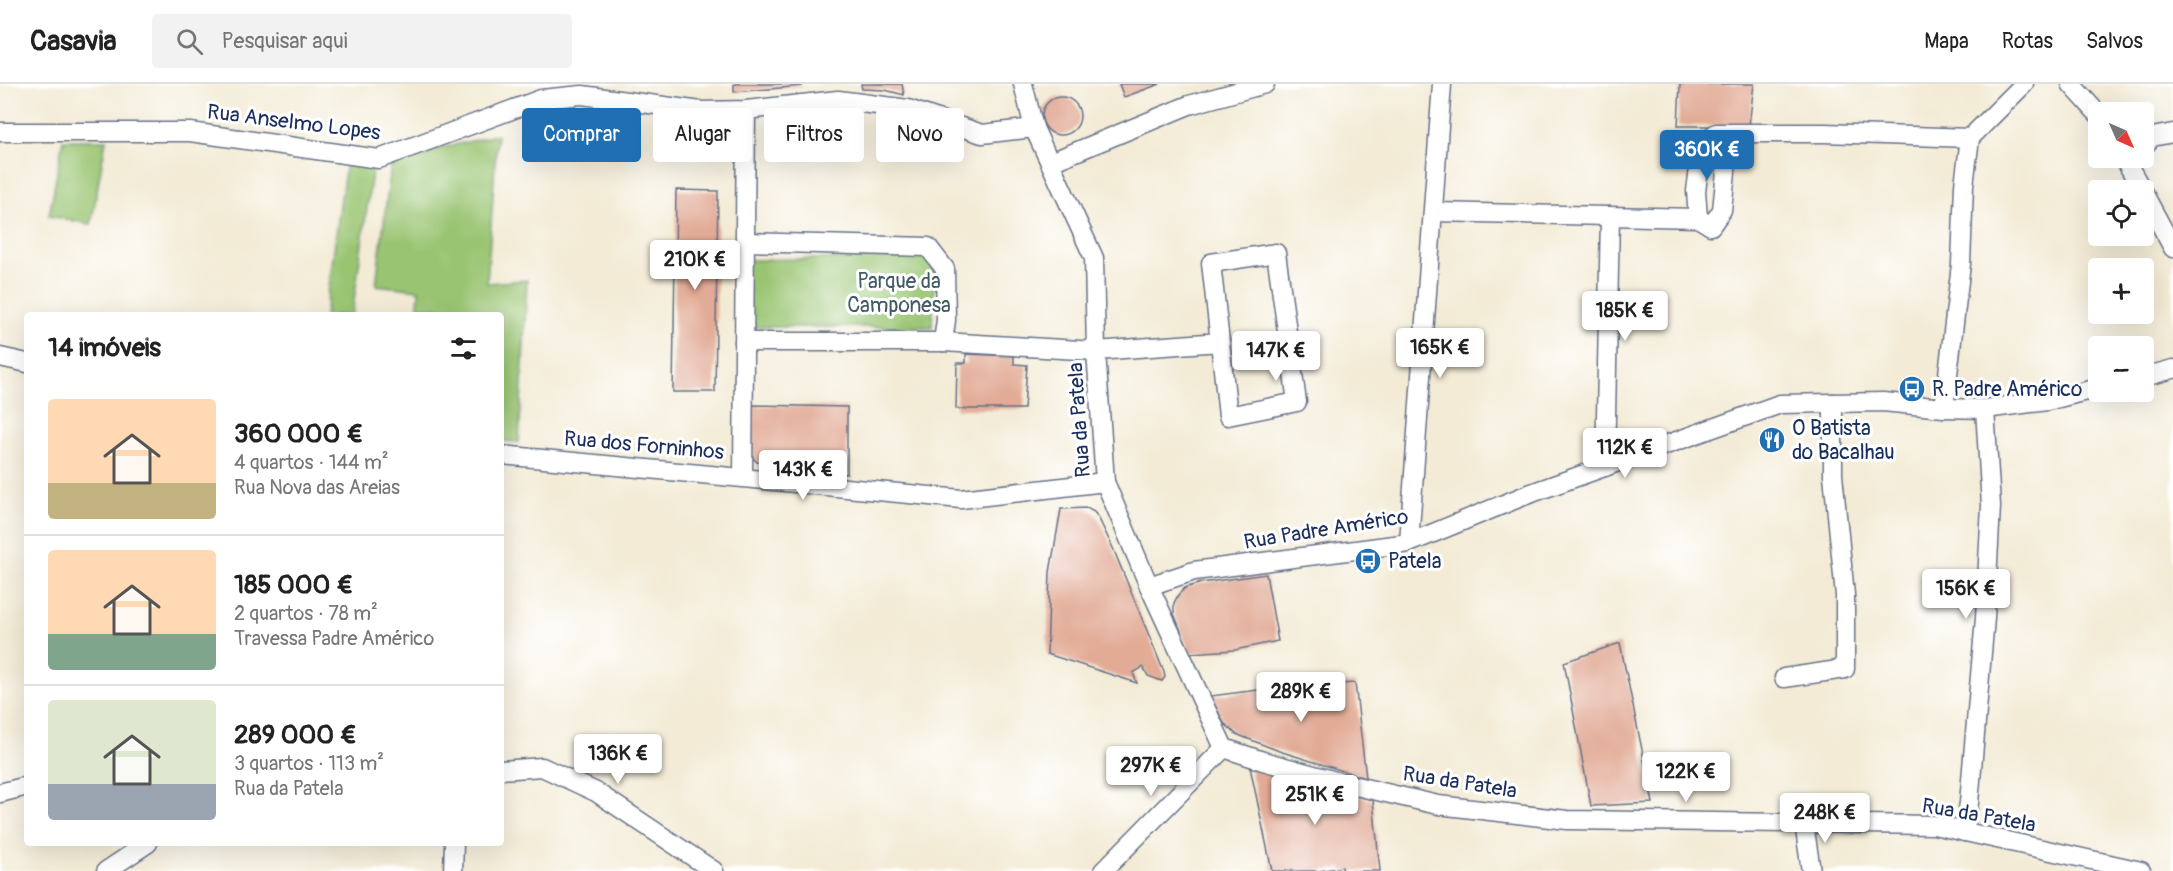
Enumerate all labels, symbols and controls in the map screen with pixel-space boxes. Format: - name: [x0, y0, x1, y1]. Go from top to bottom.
- search box: [152, 14, 572, 68]
- text: Casavia: [30, 24, 116, 59]
- icon: search: [173, 25, 206, 58]
- text: Pesquisar aqui: [221, 27, 348, 55]
- text: Mapa: [1924, 28, 1969, 55]
- text: Rotas: [2002, 28, 2053, 55]
- text: Salvos: [2086, 28, 2143, 55]
- street label: Rua Anselmo Lopes: [206, 98, 383, 147]
- north arrow: [2088, 102, 2154, 168]
- map controls: [2088, 102, 2154, 402]
- chip: Comprar: [522, 108, 641, 162]
- chip: Alugar: [653, 108, 752, 162]
- chip: Filtros: [764, 108, 864, 162]
- chip: Novo: [876, 108, 964, 162]
- pin: 360K €: [1658, 130, 1756, 181]
- text: 360K €: [1674, 137, 1740, 162]
- button: locate: [2088, 180, 2154, 246]
- pin: 210K €: [646, 240, 744, 291]
- text: 210K €: [664, 247, 726, 272]
- button: +: [2088, 258, 2154, 324]
- park label: Parque da Camponesa: [847, 268, 951, 319]
- pin: 185K €: [1576, 291, 1674, 342]
- text: 185K €: [1596, 298, 1654, 323]
- pin: 165K €: [1391, 328, 1489, 379]
- pin: 147K €: [1227, 331, 1325, 382]
- text: 14 imóveis: [48, 332, 161, 364]
- icon: filters: [447, 332, 480, 365]
- text: 165K €: [1410, 335, 1470, 360]
- button: −: [2088, 336, 2154, 402]
- text: 147K €: [1246, 338, 1306, 363]
- street label: Rua da Patela: [1062, 362, 1097, 478]
- bus stop icon: R. Padre Américo: [1897, 374, 1927, 404]
- place label: R. Padre Américo: [1932, 376, 2082, 403]
- place label: O Batista do Bacalhau: [1792, 415, 1895, 466]
- text: 360 000 €: [234, 418, 363, 450]
- icon: home: [96, 423, 168, 495]
- street label: Rua dos Forninhos: [563, 425, 726, 466]
- restaurant icon: O Batista do Bacalhau: [1757, 425, 1787, 455]
- pin: 112K €: [1576, 428, 1674, 479]
- text: 112K €: [1597, 435, 1653, 460]
- text: 4 quartos · 144 m²: [234, 450, 389, 475]
- pin: 143K €: [754, 450, 852, 501]
- text: 143K €: [773, 457, 833, 482]
- text: Rua Nova das Areias: [234, 475, 400, 500]
- street label: Rua Padre Américo: [1242, 503, 1410, 556]
- bus stop icon: Patela: [1353, 546, 1383, 576]
- place label: Patela: [1388, 548, 1441, 575]
- text: 185 000 €: [234, 569, 353, 601]
- pin: 156K €: [1917, 569, 2015, 620]
- icon: home: [96, 574, 168, 646]
- text: 156K €: [1936, 576, 1996, 601]
- text: 2 quartos · 78 m²: [234, 601, 378, 626]
- text: Travessa Padre Américo: [234, 626, 434, 651]
- pin: 289K €: [1252, 672, 1350, 723]
- text: 289K €: [1270, 679, 1332, 704]
- text: 289 000 €: [234, 719, 357, 751]
- icon: home: [96, 724, 168, 796]
- pin: 136K €: [569, 734, 667, 785]
- text: 136K €: [588, 741, 648, 766]
- pin: 297K €: [1102, 746, 1200, 797]
- text: 3 quartos · 113 m²: [234, 751, 384, 776]
- pin: 122K €: [1637, 752, 1735, 803]
- text: 297K €: [1120, 753, 1182, 778]
- text: 122K €: [1656, 759, 1716, 784]
- street label: Rua da Patela: [1401, 760, 1519, 805]
- pin: 251K €: [1266, 775, 1364, 826]
- text: Rua da Patela: [234, 776, 344, 801]
- text: 251K €: [1285, 782, 1345, 807]
- street label: Rua da Patela: [1920, 792, 2038, 839]
- pin: 248K €: [1776, 793, 1874, 844]
- text: 248K €: [1794, 800, 1856, 825]

